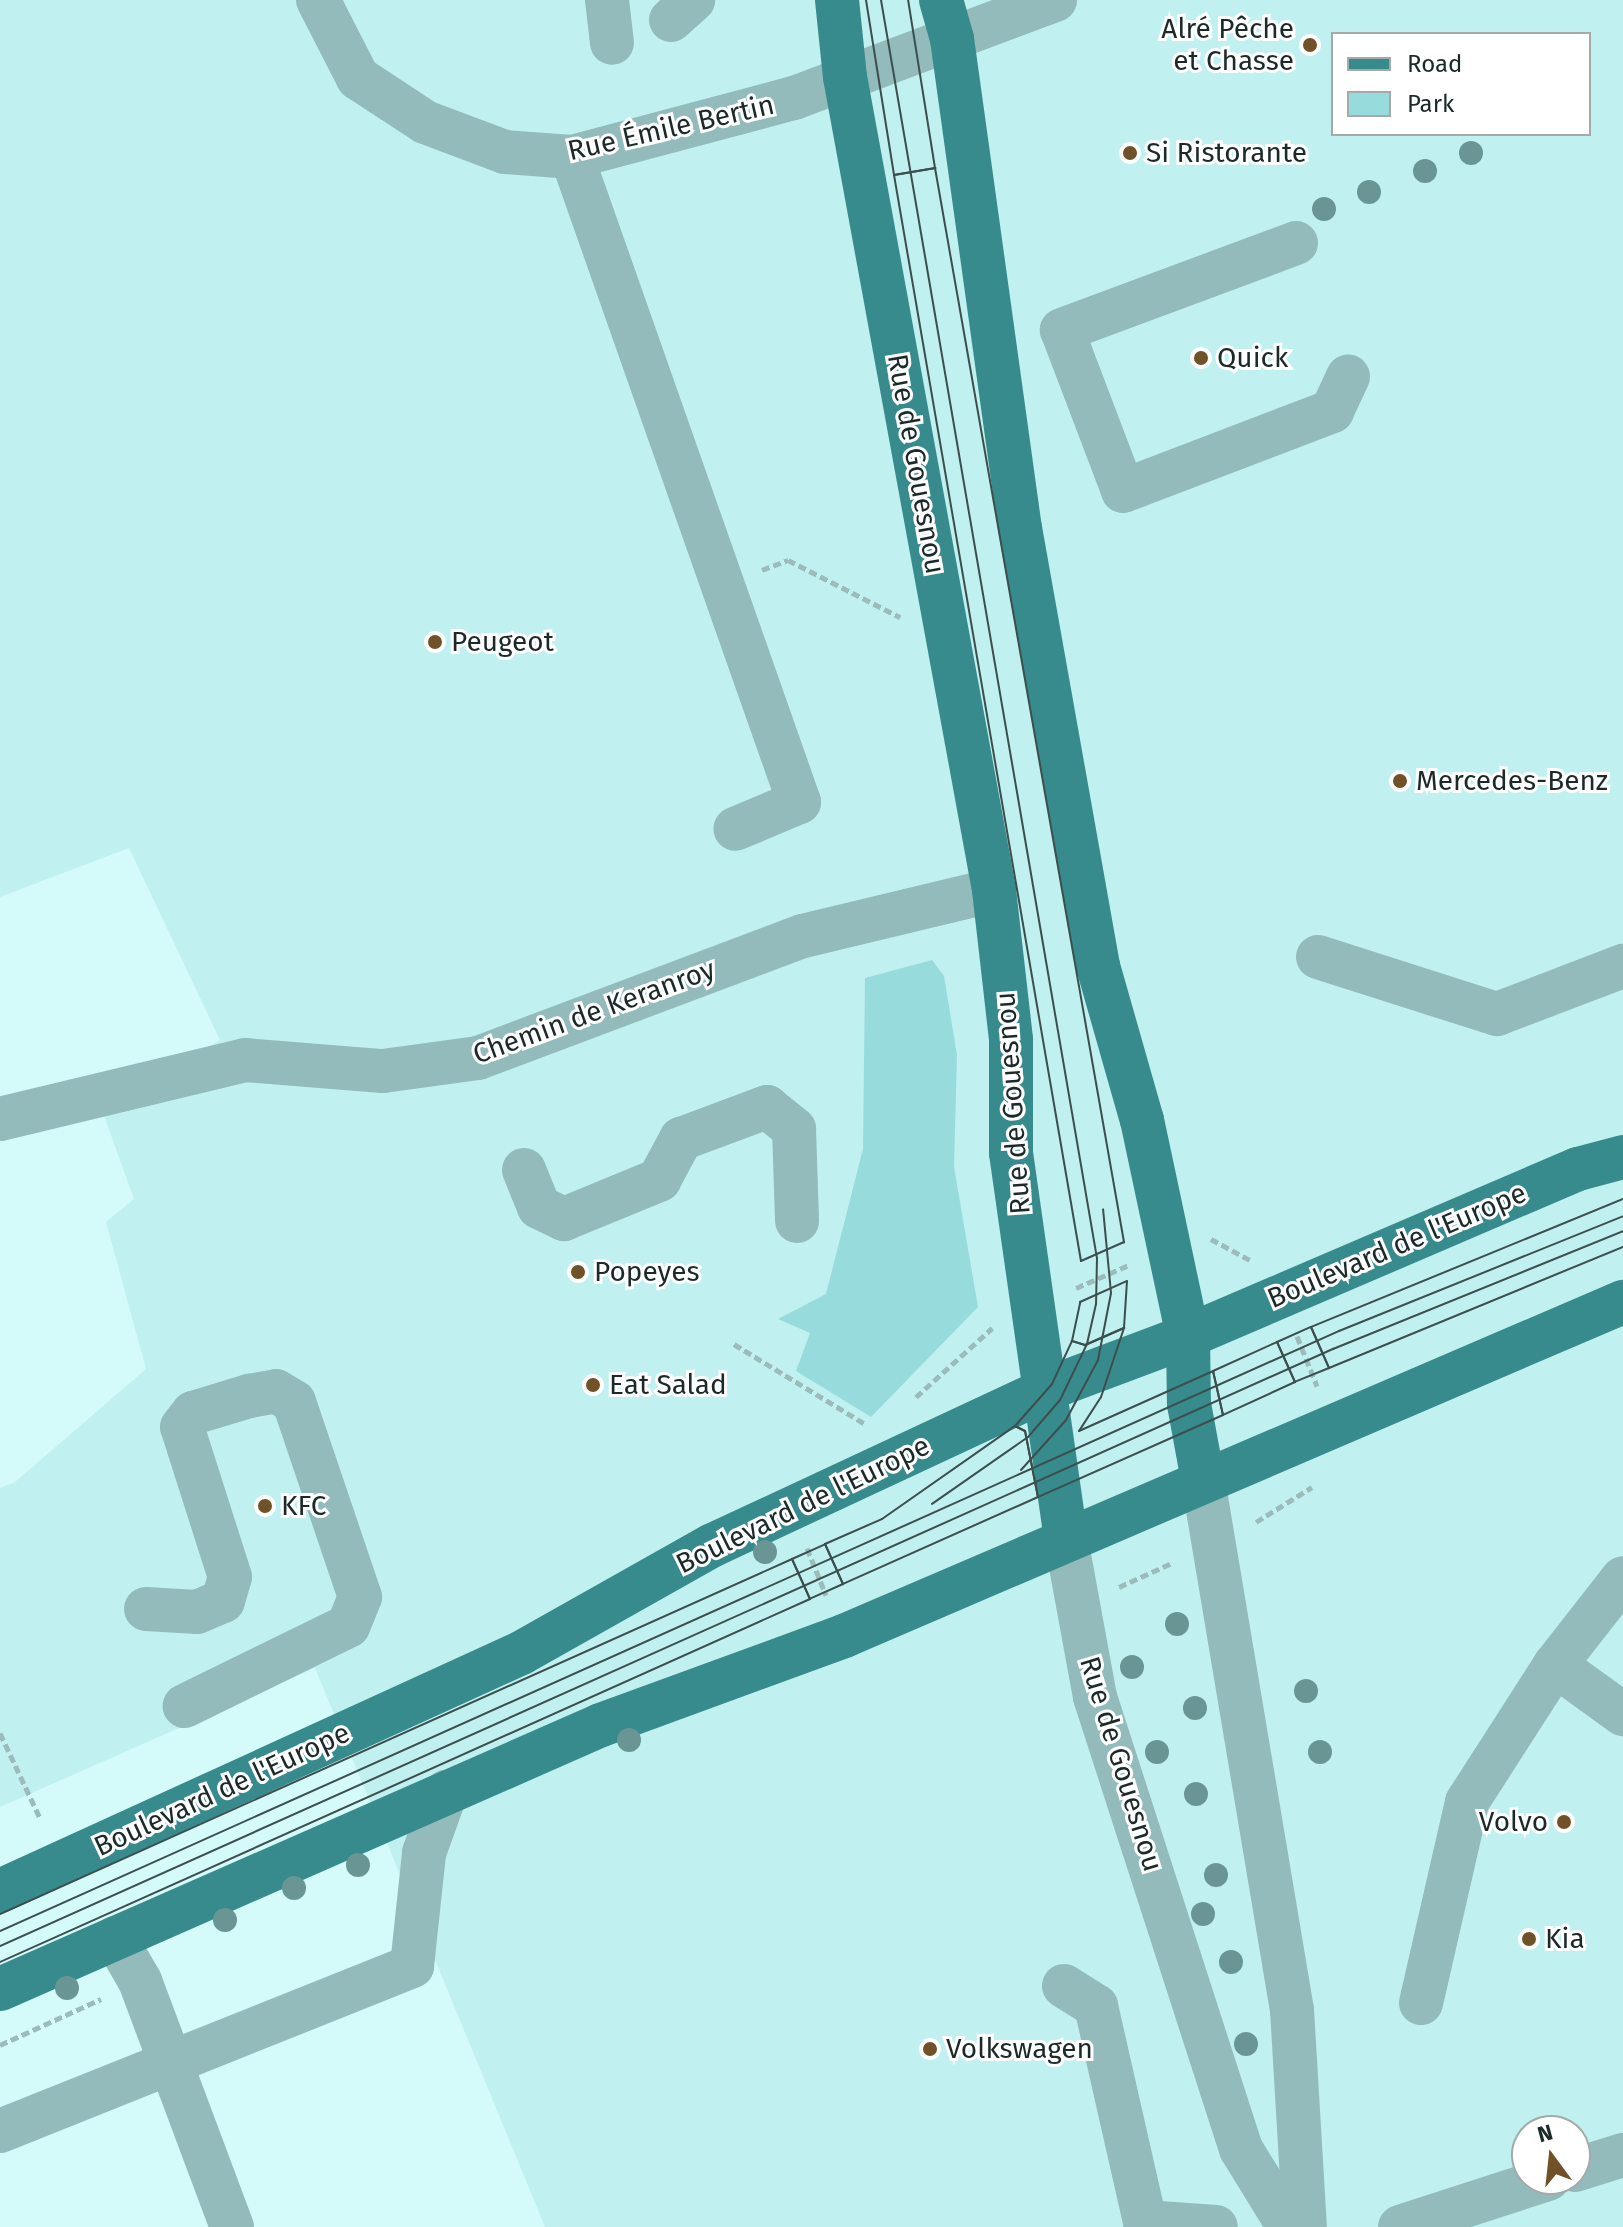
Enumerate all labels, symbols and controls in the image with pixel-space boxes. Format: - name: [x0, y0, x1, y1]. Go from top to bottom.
- place label: Alré Pêche et Chasse: [1161, 12, 1294, 78]
- legend: [1331, 32, 1591, 136]
- marker: Alré Pêche et Chasse: [1301, 36, 1319, 54]
- text: Road: [1407, 50, 1462, 78]
- street label: Rue Émile Bertin: [565, 88, 777, 168]
- text: Park: [1407, 90, 1454, 118]
- place label: Si Ristorante: [1146, 136, 1307, 170]
- marker: Si Ristorante: [1121, 144, 1139, 162]
- place label: Quick: [1217, 341, 1288, 375]
- marker: Quick: [1192, 349, 1210, 367]
- street label: Rue de Gouesnou: [880, 351, 952, 577]
- place label: Peugeot: [451, 625, 554, 659]
- marker: Peugeot: [426, 633, 444, 651]
- place label: Mercedes-Benz: [1416, 764, 1608, 798]
- marker: Mercedes-Benz: [1391, 772, 1409, 790]
- street label: Chemin de Keranroy: [468, 953, 720, 1071]
- street label: Rue de Gouesnou: [988, 991, 1038, 1215]
- street label: Boulevard de l'Europe: [1262, 1176, 1532, 1316]
- place label: Popeyes: [594, 1255, 700, 1289]
- marker: Popeyes: [569, 1263, 587, 1281]
- place label: Eat Salad: [609, 1368, 727, 1402]
- marker: Eat Salad: [584, 1376, 602, 1394]
- street label: Boulevard de l'Europe: [671, 1429, 935, 1581]
- place label: KFC: [281, 1489, 326, 1523]
- marker: KFC: [256, 1497, 274, 1515]
- street label: Rue de Gouesnou: [1072, 1652, 1170, 1876]
- street label: Boulevard de l'Europe: [89, 1716, 355, 1864]
- place label: Volvo: [1479, 1805, 1548, 1839]
- marker: Volvo: [1555, 1813, 1573, 1831]
- place label: Kia: [1545, 1922, 1585, 1956]
- marker: Kia: [1520, 1930, 1538, 1948]
- place label: Volkswagen: [946, 2032, 1093, 2066]
- marker: Volkswagen: [921, 2040, 939, 2058]
- north arrow: [1511, 2115, 1591, 2195]
- text: N: [1535, 2118, 1556, 2148]

